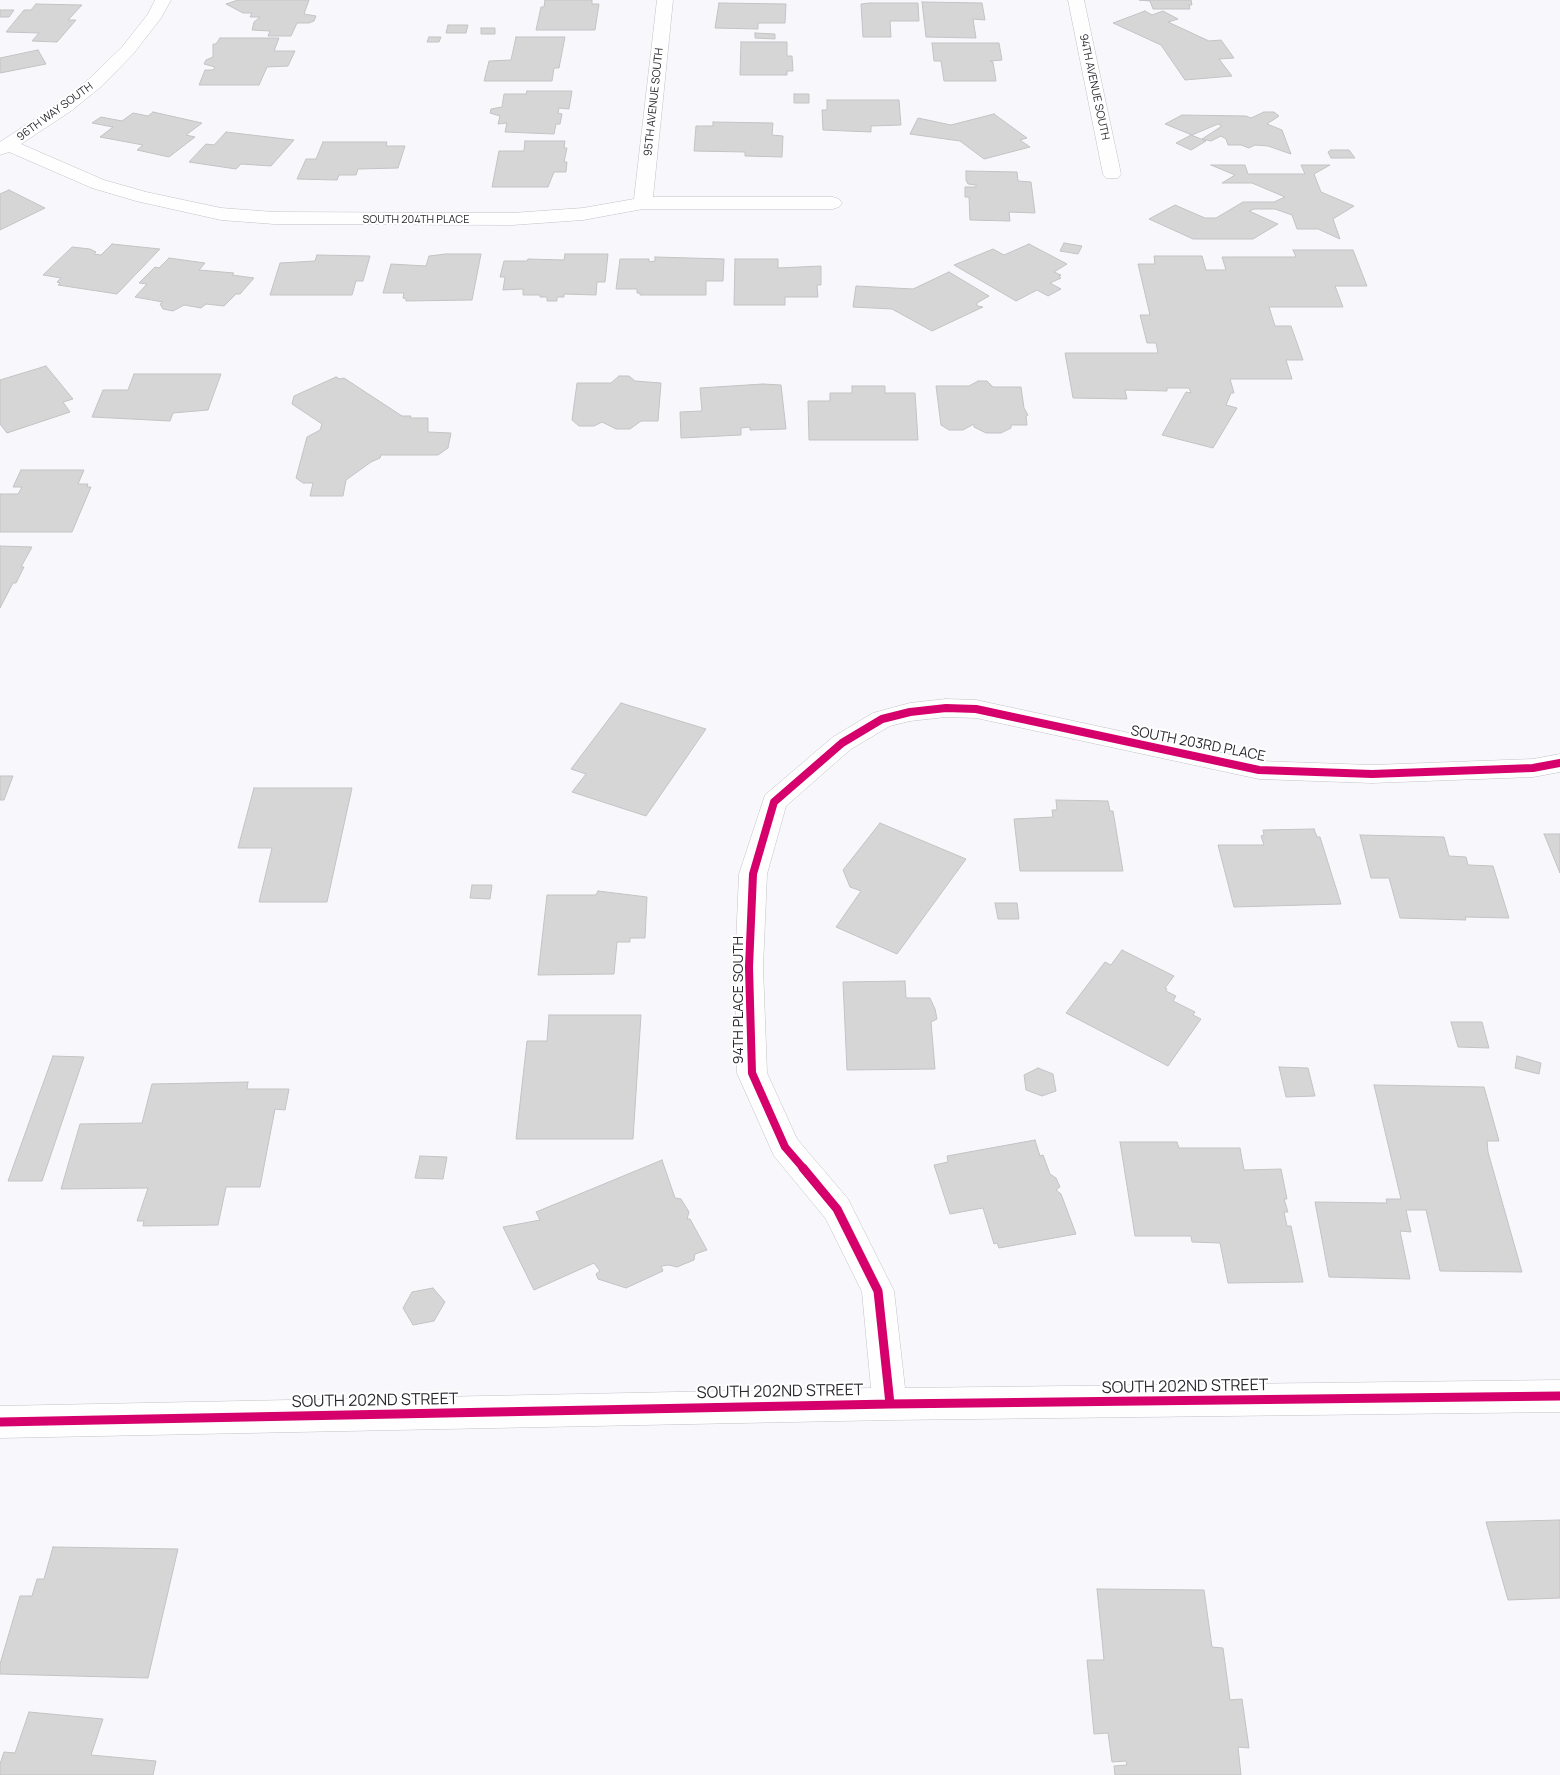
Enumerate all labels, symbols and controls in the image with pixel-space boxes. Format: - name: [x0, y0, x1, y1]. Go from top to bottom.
- street label: 94TH AVENUE SOUTH: [1076, 33, 1112, 141]
- street label: 95TH AVENUE SOUTH: [642, 47, 666, 157]
- street label: 96TH WAY SOUTH: [14, 80, 96, 144]
- street label: SOUTH 204TH PLACE: [363, 213, 469, 227]
- street label: SOUTH 203RD PLACE: [1129, 723, 1267, 765]
- street label: 94TH PLACE SOUTH: [731, 936, 747, 1064]
- street label: SOUTH 202ND STREET: [1102, 1376, 1268, 1398]
- street label: SOUTH 202ND STREET: [697, 1381, 863, 1403]
- street label: SOUTH 202ND STREET: [292, 1390, 458, 1412]

